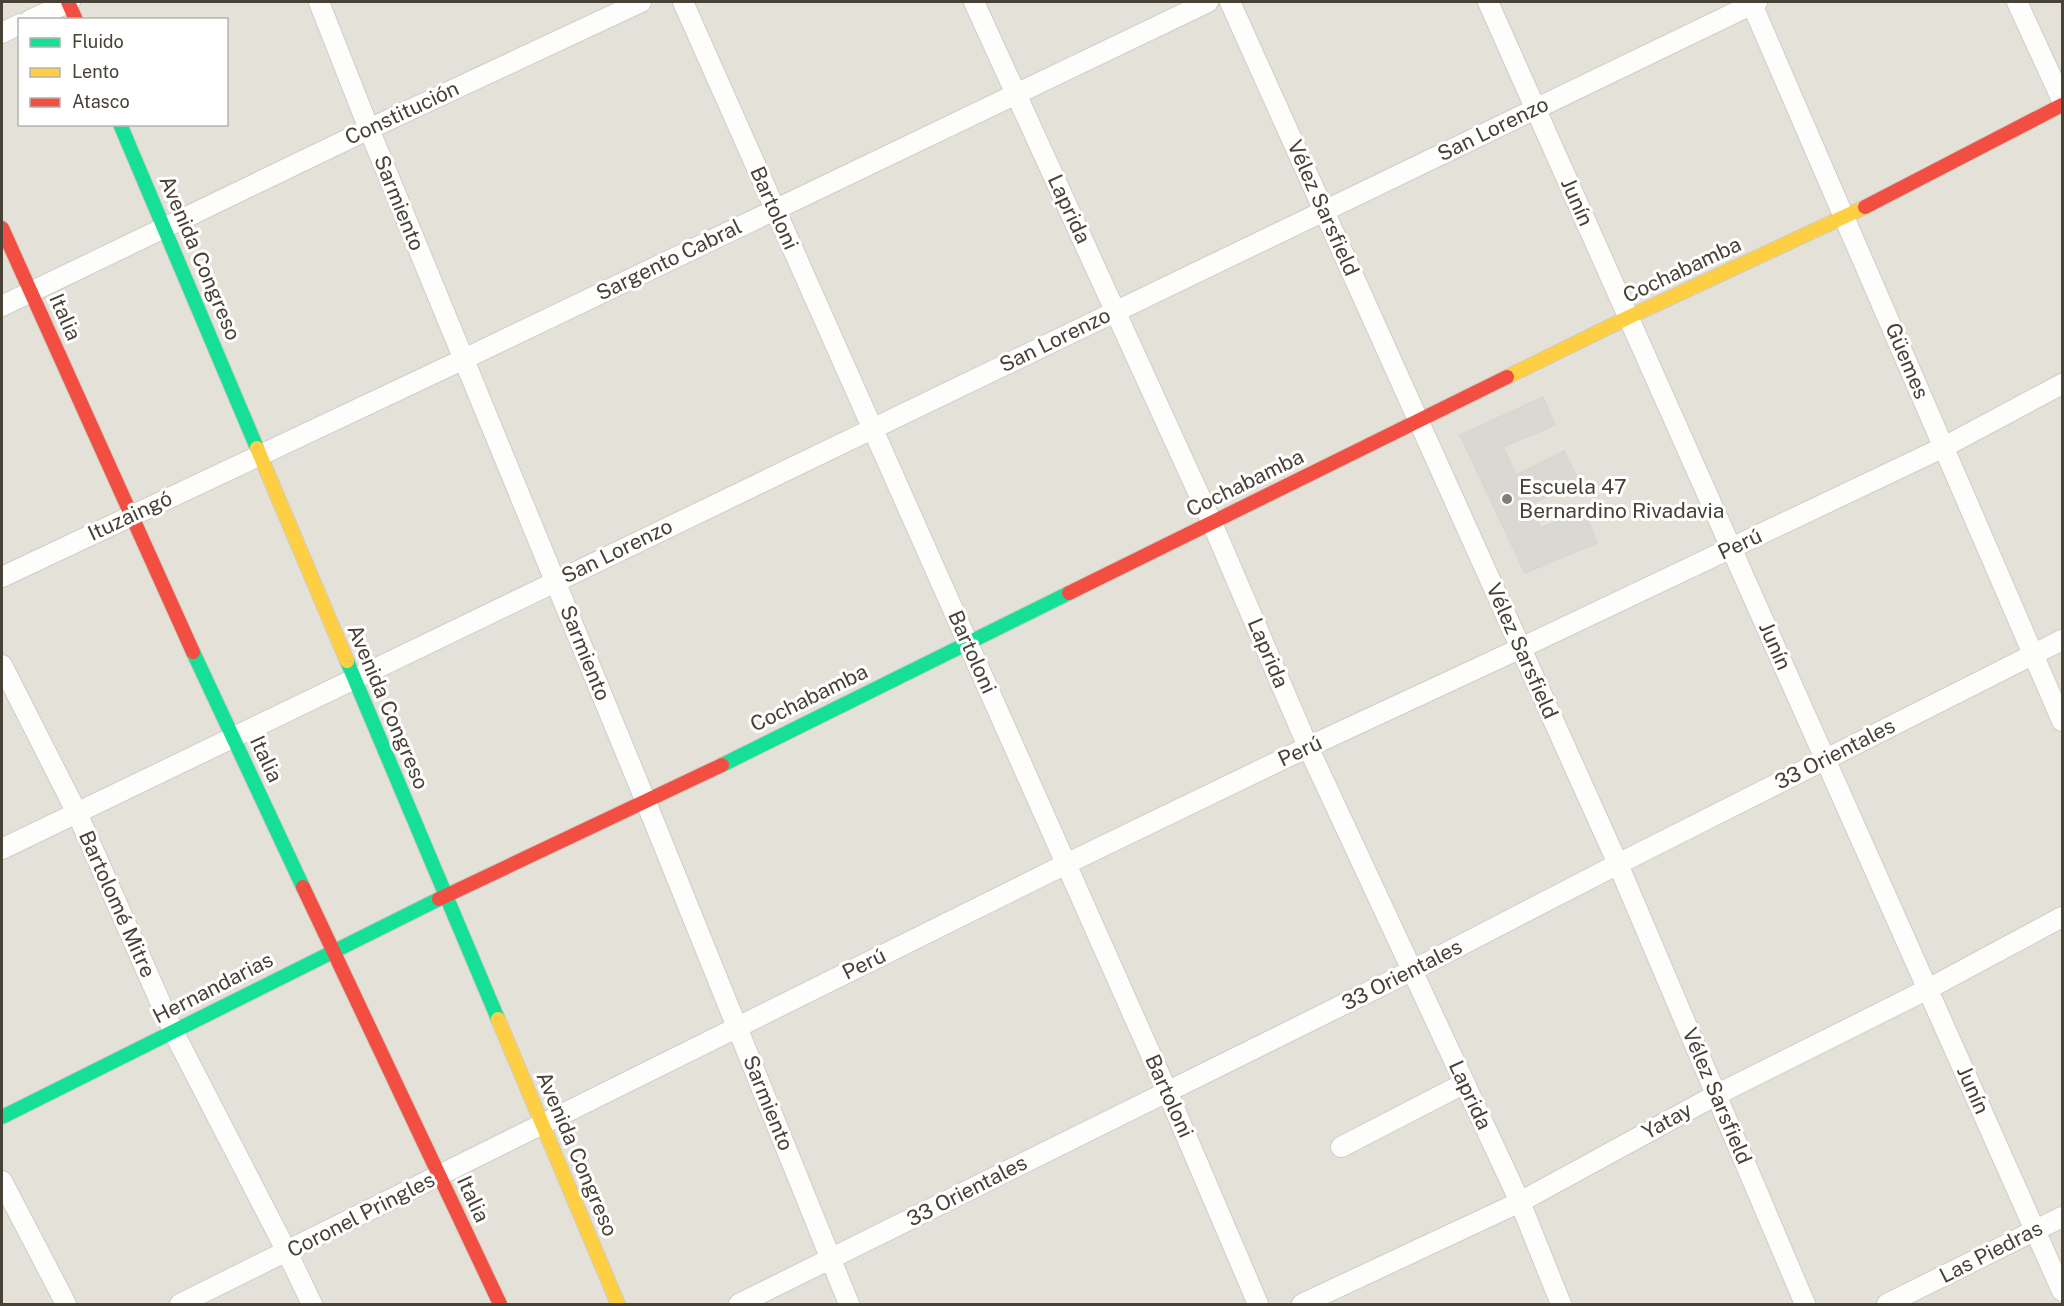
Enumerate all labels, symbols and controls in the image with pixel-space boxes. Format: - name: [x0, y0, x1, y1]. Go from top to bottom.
- legend: [18, 18, 228, 126]
- text: Fluido: [72, 31, 124, 52]
- text: Lento: [72, 61, 119, 82]
- street label: Constitución: [341, 75, 463, 150]
- text: Atasco: [72, 91, 130, 112]
- street label: San Lorenzo: [1433, 91, 1552, 166]
- street label: Vélez Sarsfield: [1282, 136, 1364, 279]
- street label: Sarmiento: [369, 152, 430, 254]
- street label: Bartoloni: [745, 162, 804, 253]
- street label: Laprida: [1043, 170, 1096, 247]
- street label: Avenida Congreso: [155, 172, 246, 344]
- street label: Junín: [1556, 174, 1599, 230]
- street label: Sargento Cabral: [592, 214, 746, 306]
- street label: Cochabamba: [1619, 231, 1745, 308]
- street label: Italia: [44, 290, 87, 344]
- street label: San Lorenzo: [995, 302, 1114, 377]
- street label: Güemes: [1880, 319, 1935, 403]
- street label: Cochabamba: [1182, 443, 1308, 522]
- place label: Escuela 47 Bernardino Rivadavia: [1519, 474, 1724, 523]
- street label: Ituzaingó: [84, 485, 176, 546]
- marker: Escuela 47 Bernardino Rivadavia: [1500, 492, 1514, 506]
- street label: San Lorenzo: [557, 513, 676, 588]
- street label: Perú: [1714, 523, 1766, 564]
- street label: Vélez Sarsfield: [1481, 579, 1563, 722]
- street label: Sarmiento: [555, 602, 616, 704]
- street label: Bartoloni: [943, 606, 1002, 697]
- street label: Laprida: [1243, 614, 1294, 691]
- street label: Junín: [1754, 618, 1797, 674]
- street label: Avenida Congreso: [343, 621, 434, 793]
- street label: Cochabamba: [746, 658, 872, 737]
- street label: 33 Orientales: [1770, 713, 1899, 795]
- street label: Perú: [1274, 730, 1326, 771]
- street label: Italia: [245, 731, 288, 786]
- street label: Bartolomé Mitre: [74, 827, 161, 981]
- street label: 33 Orientales: [1337, 934, 1466, 1016]
- street label: Perú: [838, 942, 890, 985]
- street label: Hernandarias: [148, 947, 277, 1029]
- street label: Vélez Sarsfield: [1677, 1024, 1757, 1168]
- street label: Bartoloni: [1140, 1050, 1199, 1141]
- street label: Sarmiento: [738, 1052, 799, 1154]
- street label: Laprida: [1444, 1056, 1497, 1133]
- street label: Junín: [1952, 1062, 1995, 1118]
- street label: Avenida Congreso: [532, 1068, 623, 1240]
- street label: Yatay: [1637, 1097, 1696, 1144]
- street label: 33 Orientales: [902, 1150, 1031, 1232]
- street label: Coronel Pringles: [283, 1167, 439, 1262]
- street label: Italia: [452, 1171, 495, 1226]
- street label: Las Piedras: [1935, 1215, 2046, 1288]

